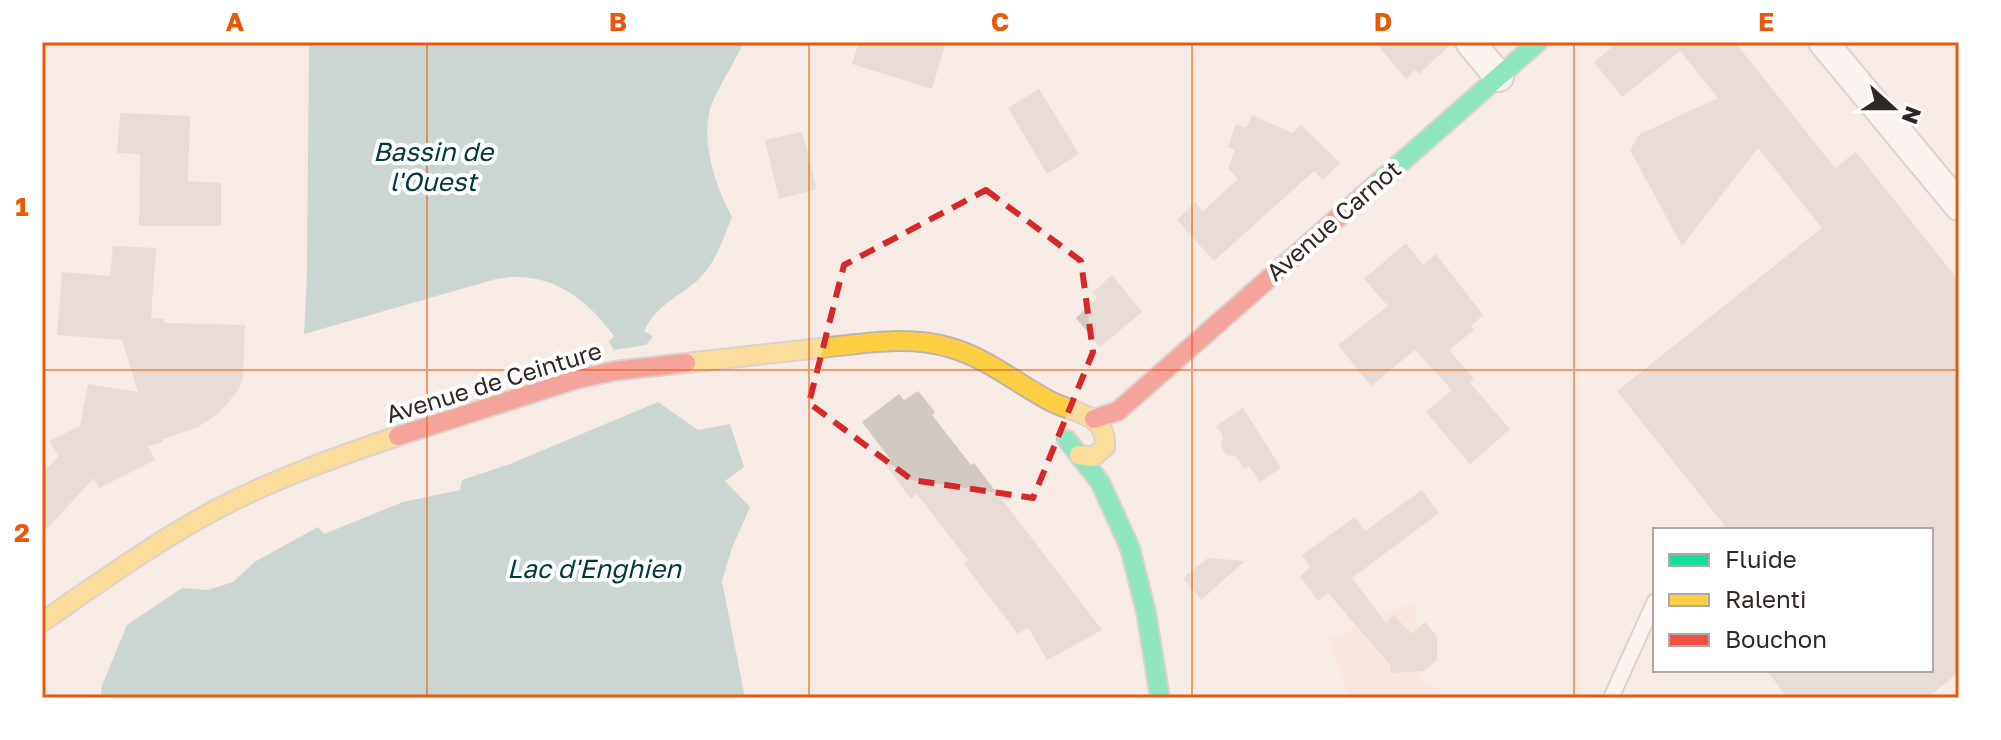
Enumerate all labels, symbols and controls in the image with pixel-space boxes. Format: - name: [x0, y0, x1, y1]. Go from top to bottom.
- text: A: [226, 6, 245, 37]
- text: B: [609, 6, 627, 37]
- text: C: [991, 6, 1009, 37]
- text: D: [1374, 6, 1392, 37]
- text: E: [1758, 6, 1774, 37]
- north arrow: [1853, 68, 1933, 148]
- text: N: [1897, 103, 1928, 128]
- water label: Bassin de l'Ouest: [373, 136, 495, 197]
- street label: Avenue Carnot: [1260, 154, 1406, 286]
- text: 1: [15, 191, 29, 222]
- street label: Avenue de Ceinture: [382, 335, 605, 428]
- text: 2: [14, 517, 30, 548]
- legend: [1653, 528, 1933, 672]
- text: Fluide: [1725, 544, 1797, 573]
- water label: Lac d'Enghien: [507, 553, 682, 584]
- text: Ralenti: [1725, 584, 1807, 613]
- text: Bouchon: [1725, 624, 1827, 653]

